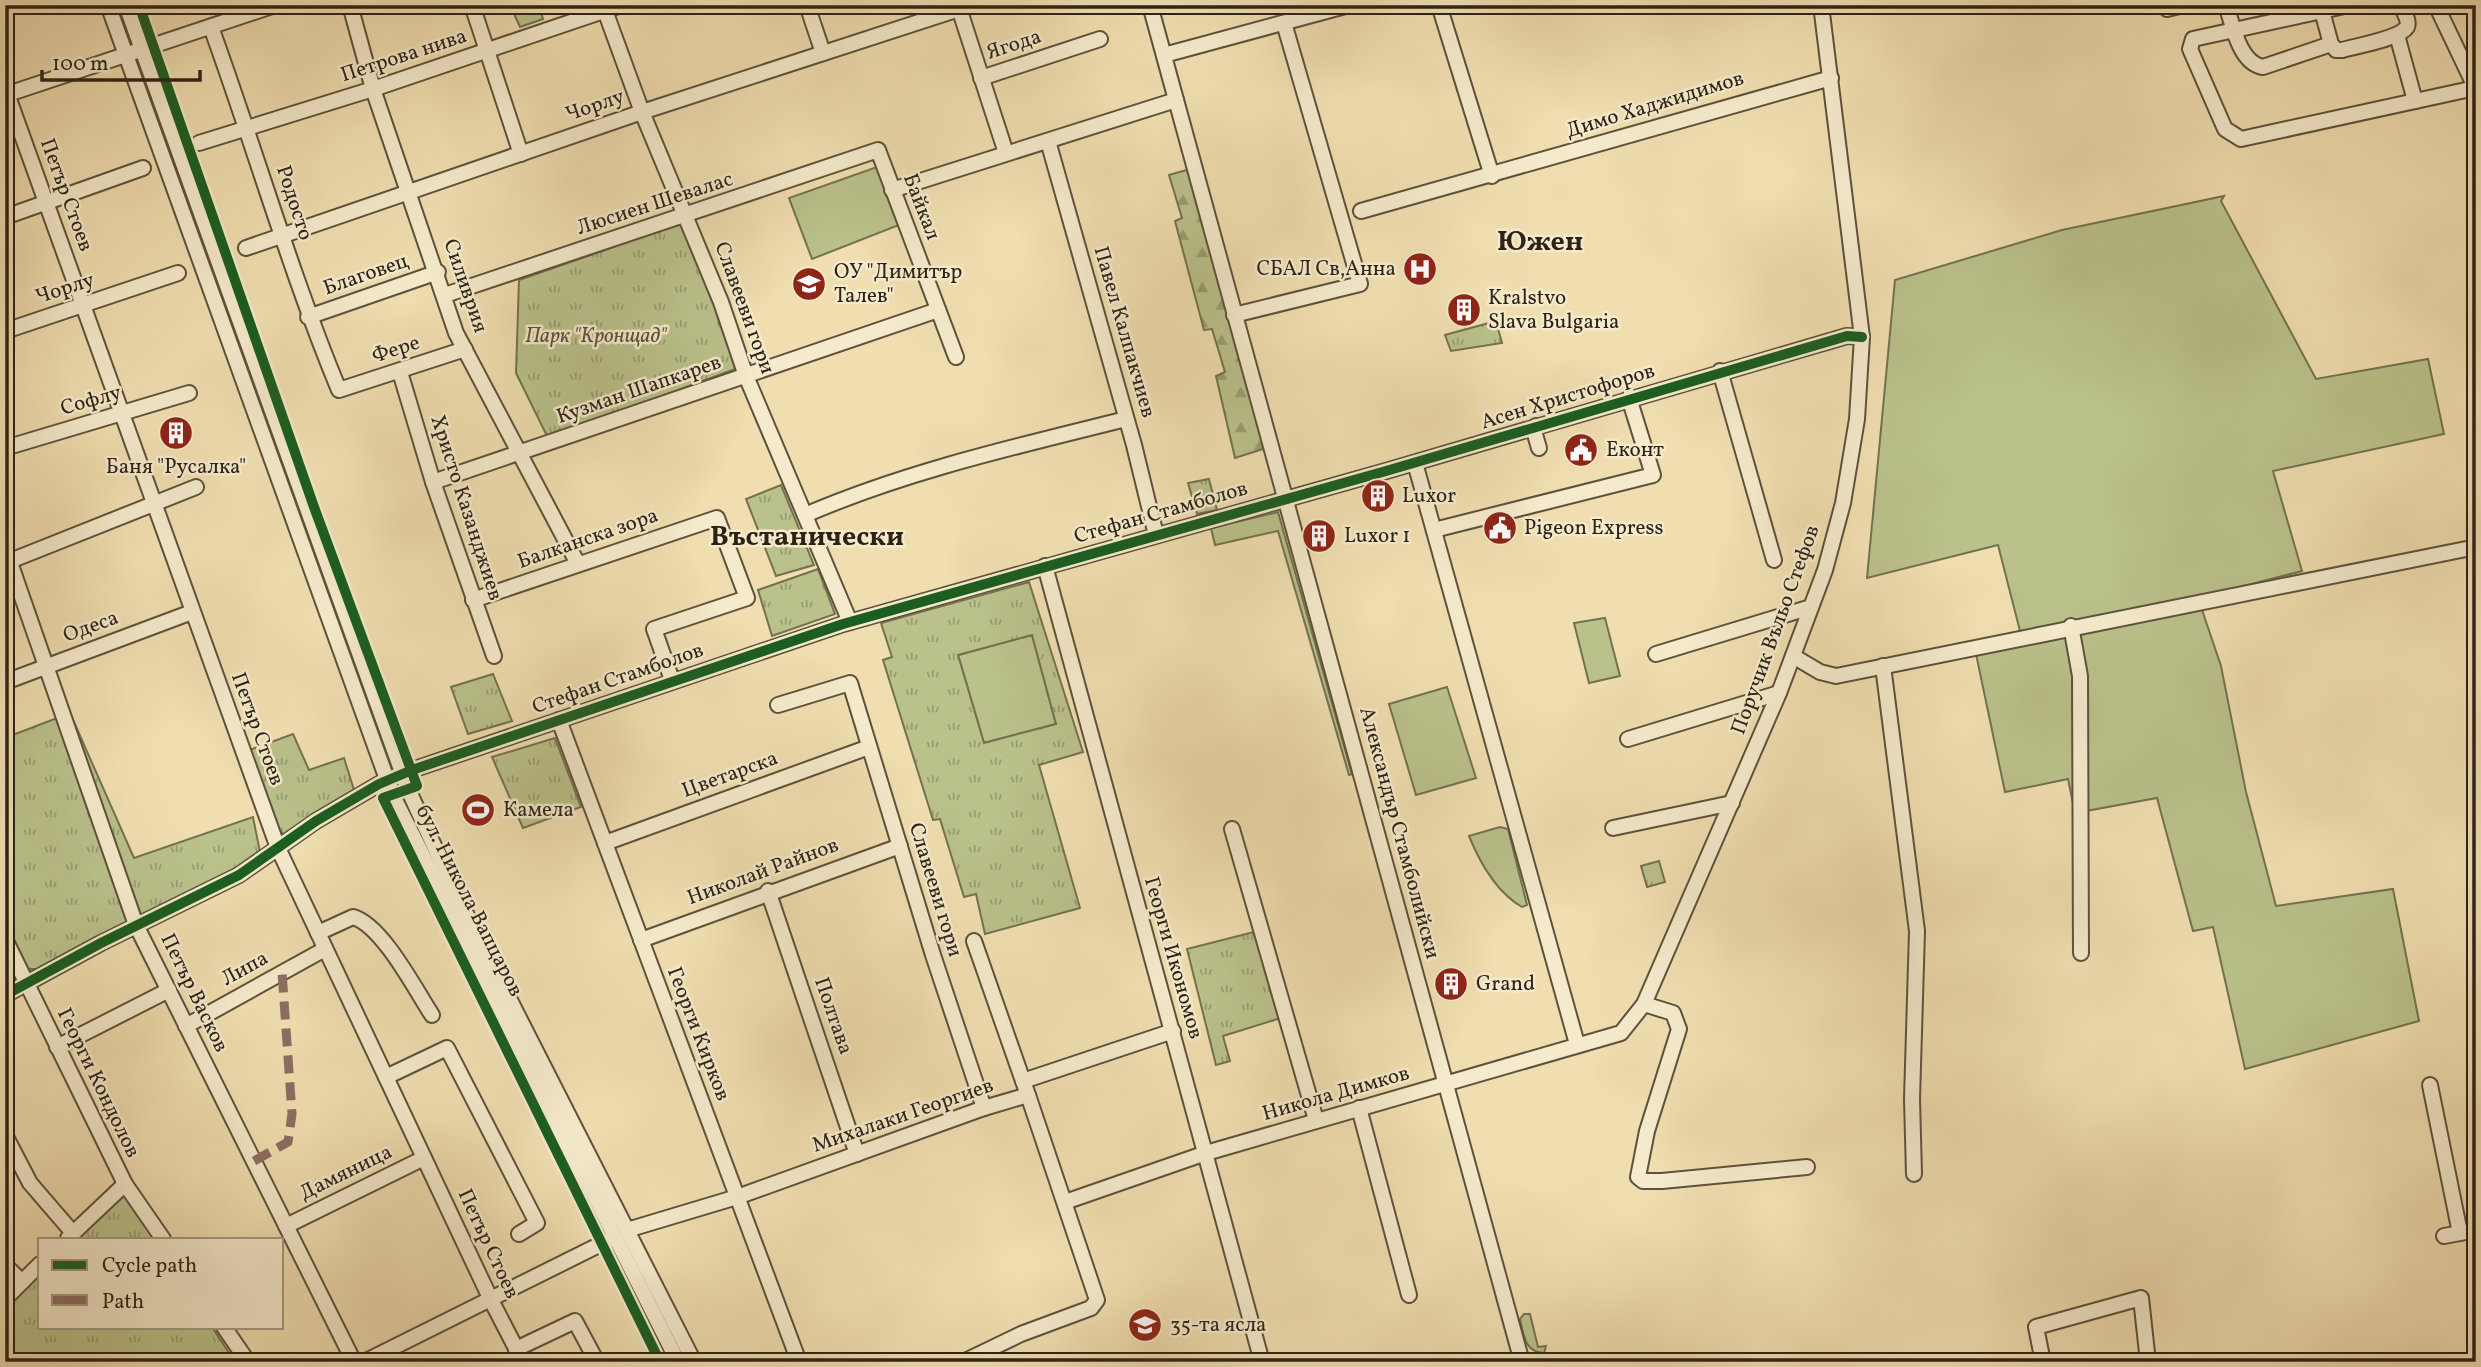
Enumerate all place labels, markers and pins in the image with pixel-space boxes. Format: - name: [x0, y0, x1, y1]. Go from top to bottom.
- hospital icon: СБАЛ Св,Анна: [1401, 250, 1439, 288]
- place label: СБАЛ Св,Анна: [1256, 255, 1396, 284]
- place label: ОУ "Димитър Талев": [834, 258, 962, 311]
- school or university icon: ОУ "Димитър Талев": [790, 265, 828, 303]
- place label: Kralstvo Slava Bulgaria: [1488, 284, 1619, 337]
- building icon: Kralstvo Slava Bulgaria: [1445, 291, 1483, 329]
- building icon: Баня "Русалка": [157, 414, 195, 452]
- public building icon: Еконт: [1562, 431, 1600, 469]
- place label: Еконт: [1606, 436, 1664, 465]
- place label: Баня "Русалка": [106, 453, 246, 482]
- building icon: Luxor: [1359, 477, 1397, 515]
- place label: Luxor: [1402, 482, 1456, 511]
- public building icon: Pigeon Express: [1481, 509, 1519, 547]
- place label: Pigeon Express: [1524, 514, 1663, 543]
- building icon: Luxor 1: [1300, 517, 1338, 555]
- place label: Luxor 1: [1344, 522, 1410, 551]
- sports icon: Камела: [459, 791, 497, 829]
- place label: Камела: [503, 796, 574, 825]
- building icon: Grand: [1432, 965, 1470, 1003]
- place label: Grand: [1476, 970, 1535, 999]
- school or university icon: 35-та ясла: [1126, 1306, 1164, 1344]
- place label: 35-та ясла: [1170, 1311, 1267, 1340]

